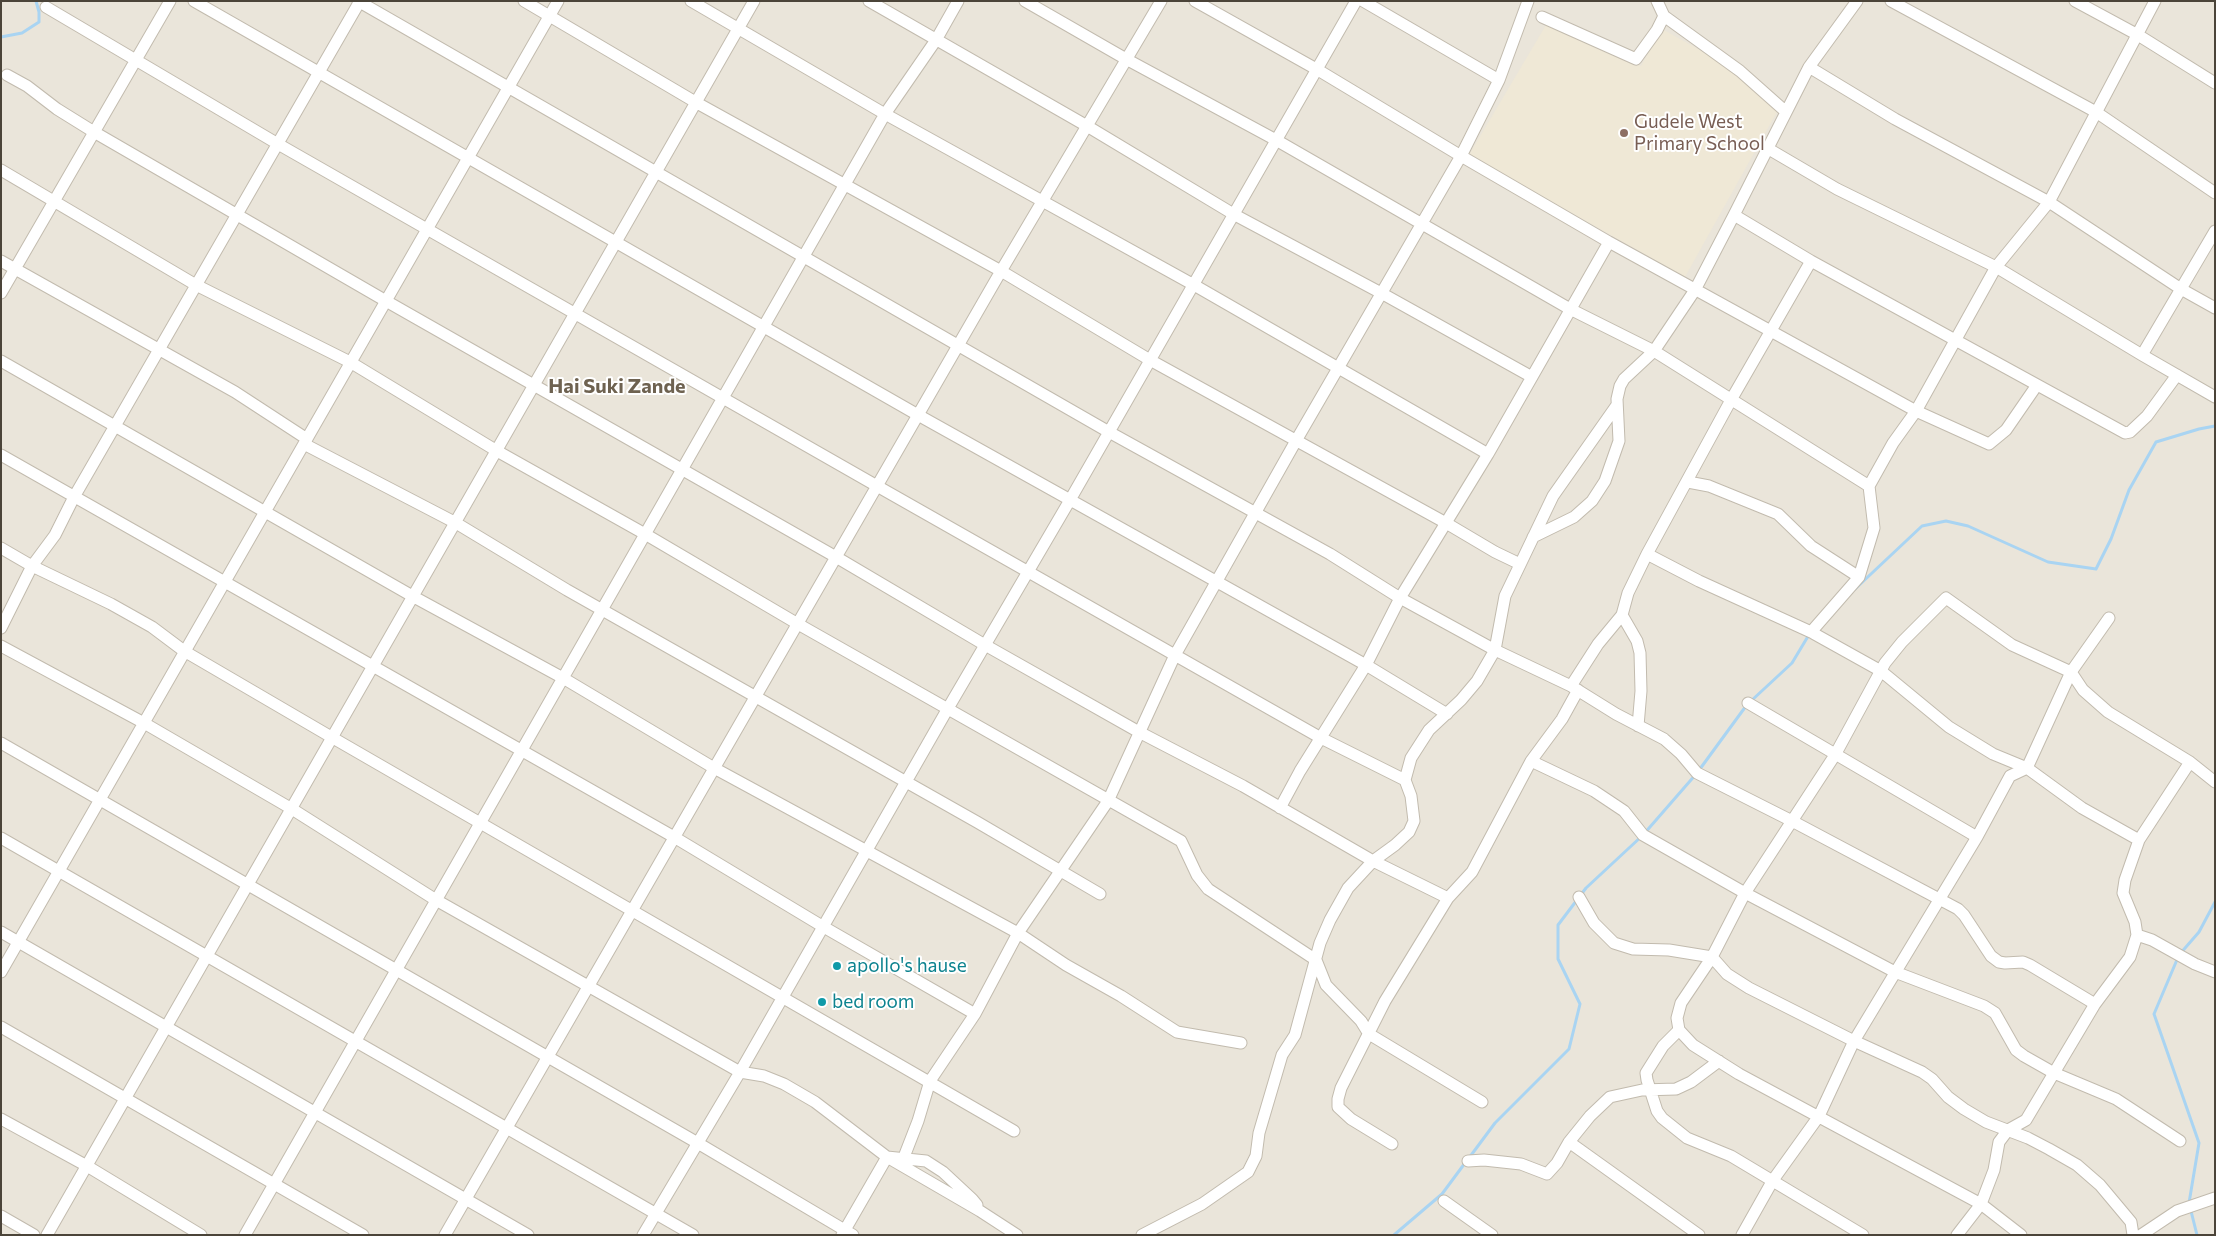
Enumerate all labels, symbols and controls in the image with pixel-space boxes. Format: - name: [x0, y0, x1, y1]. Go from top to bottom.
- place label: Gudele West Primary School: [1634, 111, 1765, 155]
- marker: Gudele West Primary School: [1618, 127, 1630, 139]
- district label: Hai Suki Zande: [548, 374, 686, 398]
- place label: apollo's hause: [847, 955, 967, 977]
- marker: apollo's hause: [831, 960, 843, 972]
- place label: bed room: [832, 991, 914, 1013]
- marker: bed room: [816, 996, 828, 1008]

